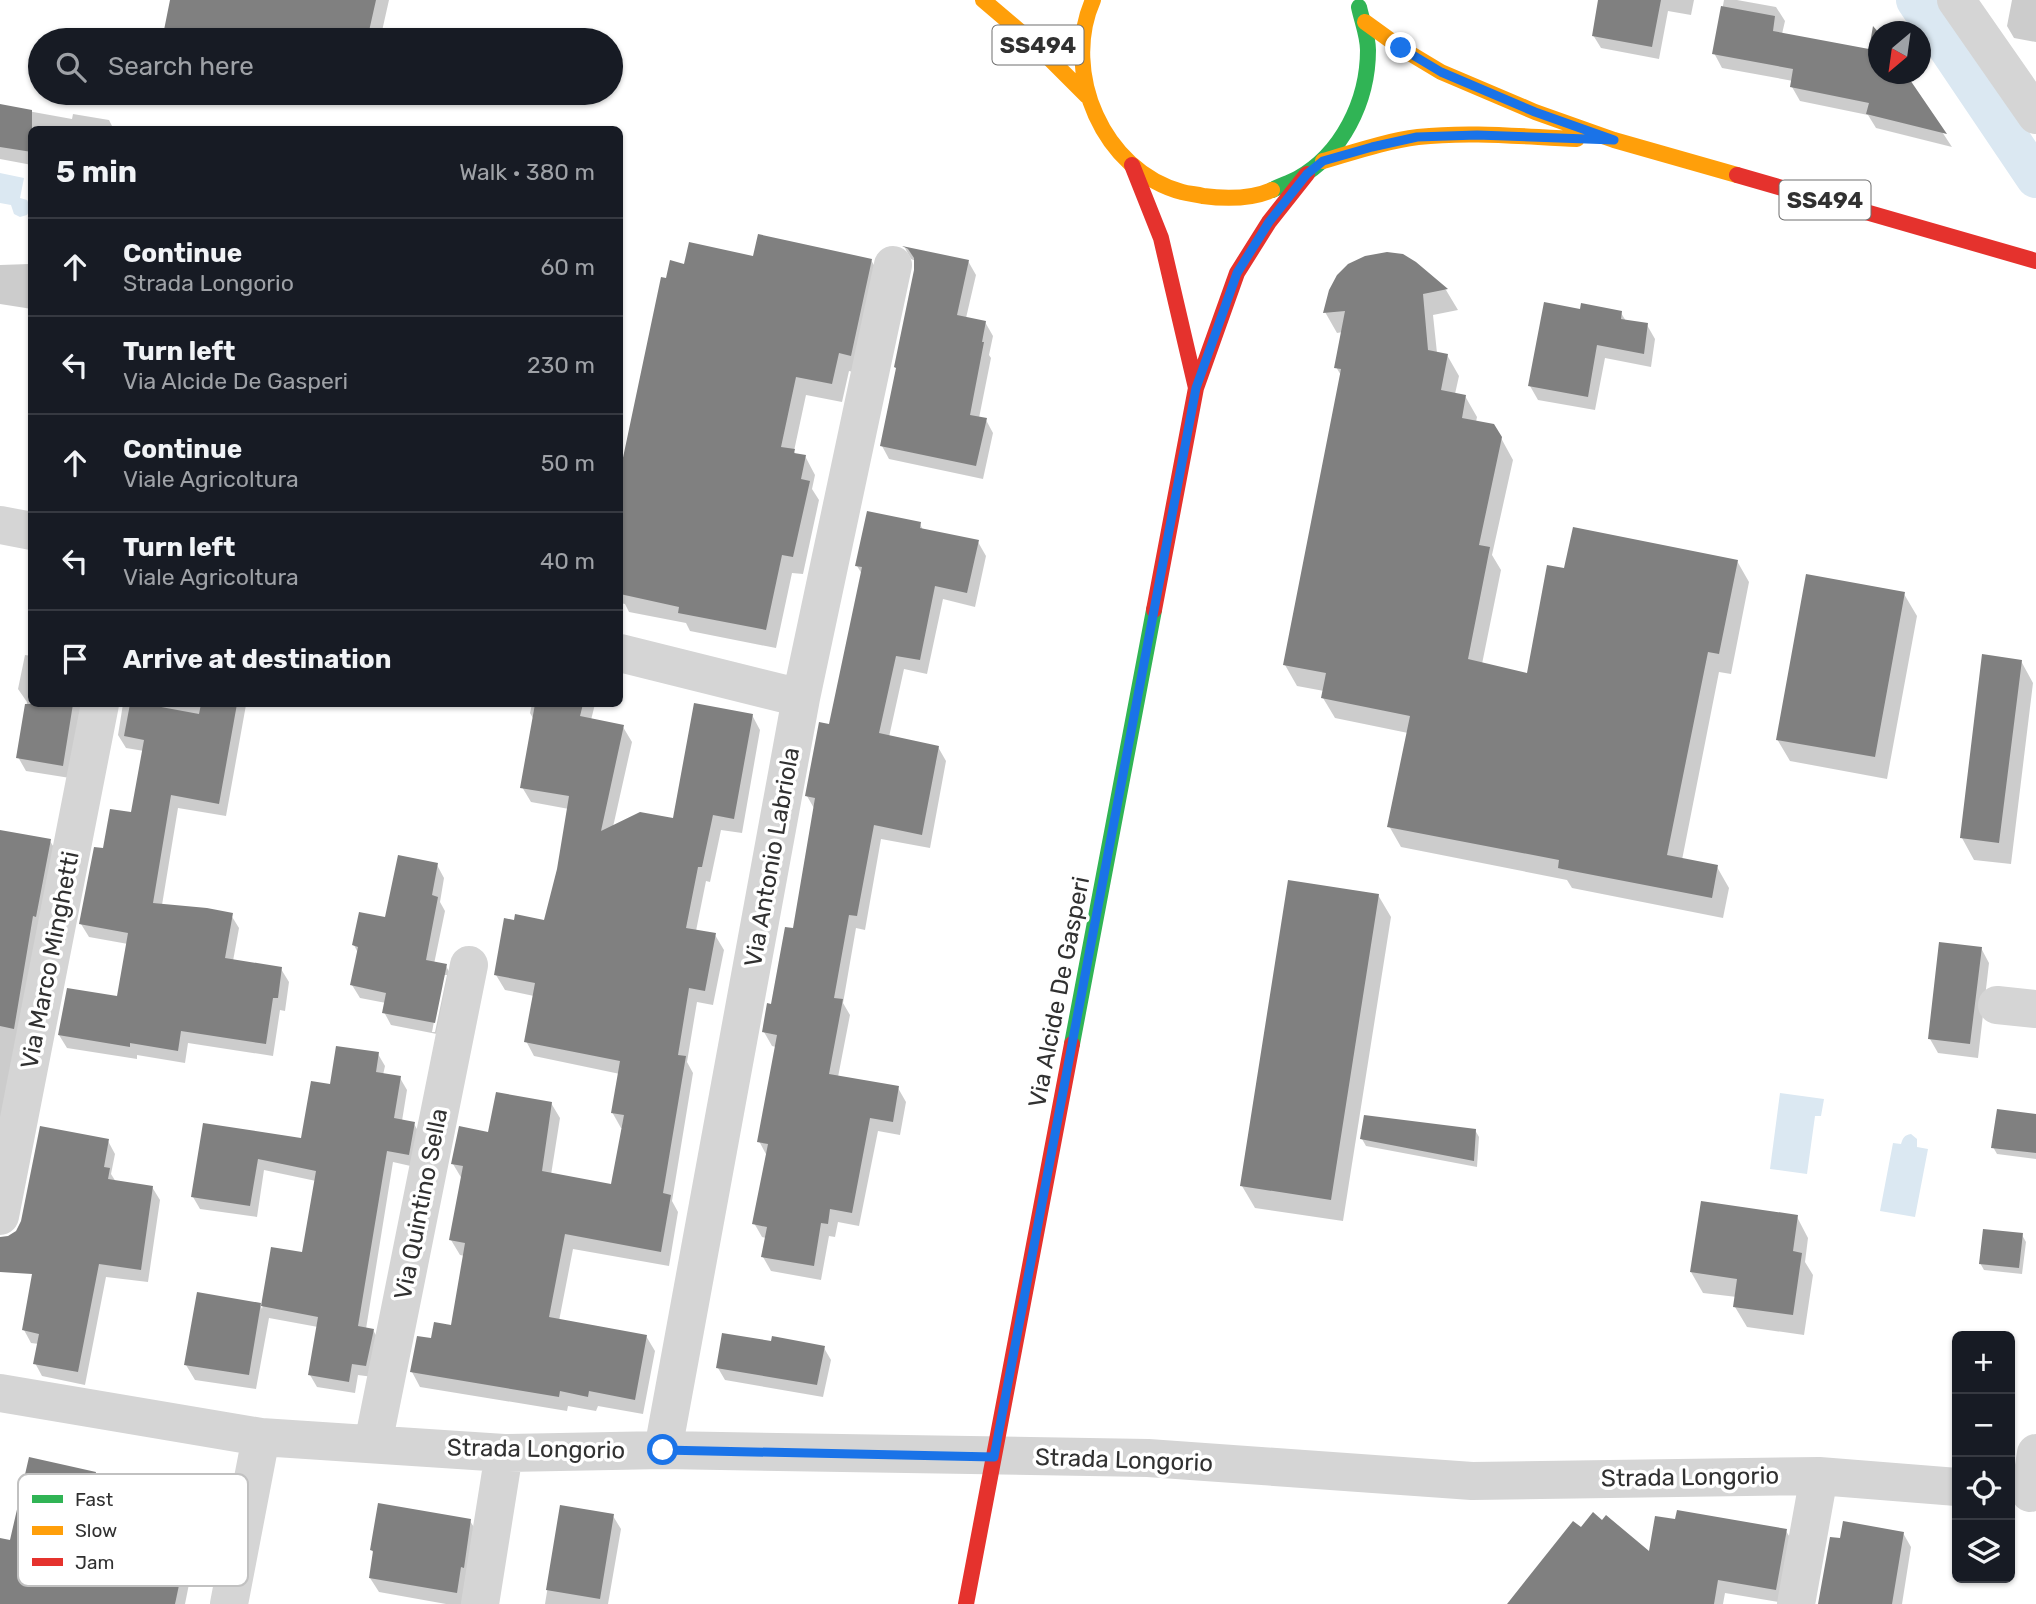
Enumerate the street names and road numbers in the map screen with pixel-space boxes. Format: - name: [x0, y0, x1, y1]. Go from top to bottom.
- road number: SS494: [992, 26, 1084, 64]
- road number: SS494: [1780, 181, 1870, 220]
- street label: Via Antonio Labriola: [739, 745, 805, 969]
- street label: Via Marco Minghetti: [15, 849, 85, 1071]
- street label: Via Alcide De Gasperi: [1023, 874, 1095, 1110]
- street label: Via Quintino Sella: [389, 1106, 453, 1302]
- street label: Strada Longorio: [447, 1433, 625, 1465]
- street label: Strada Longorio: [1034, 1443, 1214, 1477]
- street label: Strada Longorio: [1601, 1461, 1779, 1493]

